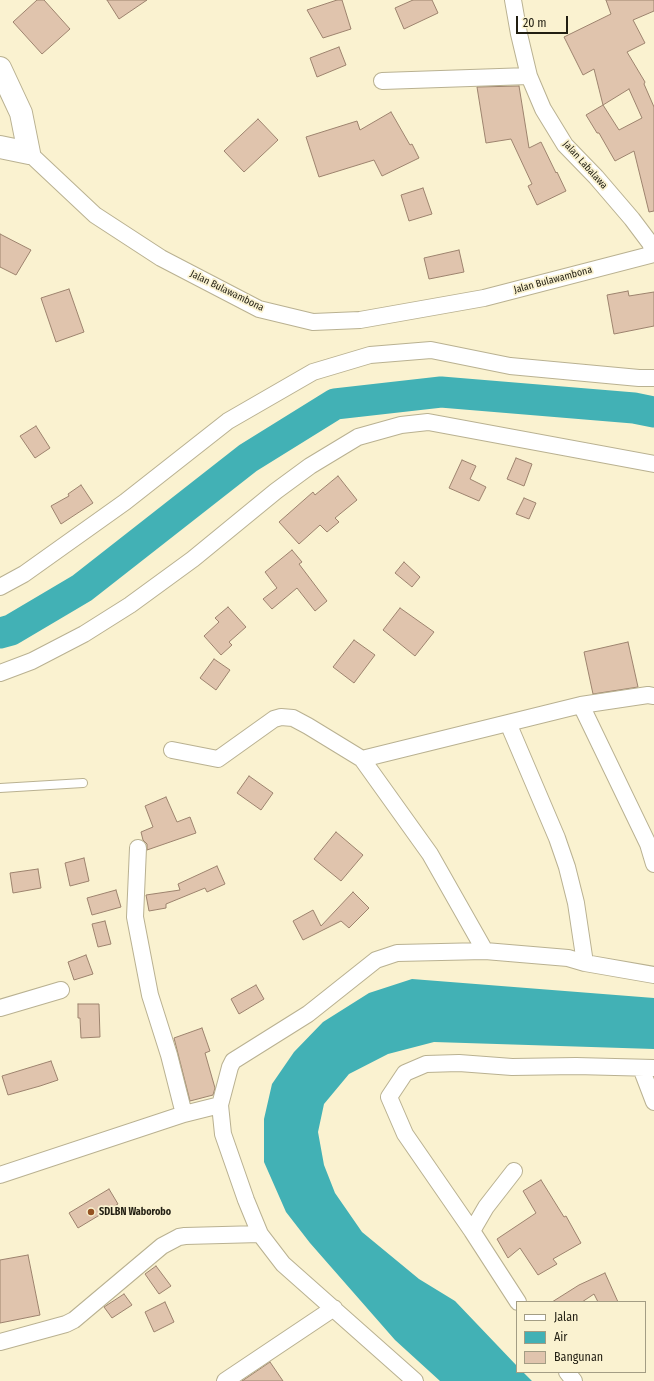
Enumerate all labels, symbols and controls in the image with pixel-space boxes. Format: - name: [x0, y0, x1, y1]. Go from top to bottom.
- scale bar: [518, 8, 570, 34]
- text: 20 m: [523, 16, 547, 30]
- street label: Jalan Labalawa: [560, 138, 610, 192]
- street label: Jalan Bulawambona: [513, 264, 593, 296]
- street label: Jalan Bulawambona: [188, 268, 266, 314]
- place label: SDLBN Waborobo: [99, 1206, 171, 1218]
- marker: SDLBN Waborobo: [86, 1207, 96, 1217]
- legend: [516, 1301, 646, 1373]
- text: Jalan: [554, 1310, 578, 1324]
- text: Air: [554, 1330, 568, 1344]
- text: Bangunan: [554, 1350, 603, 1364]

